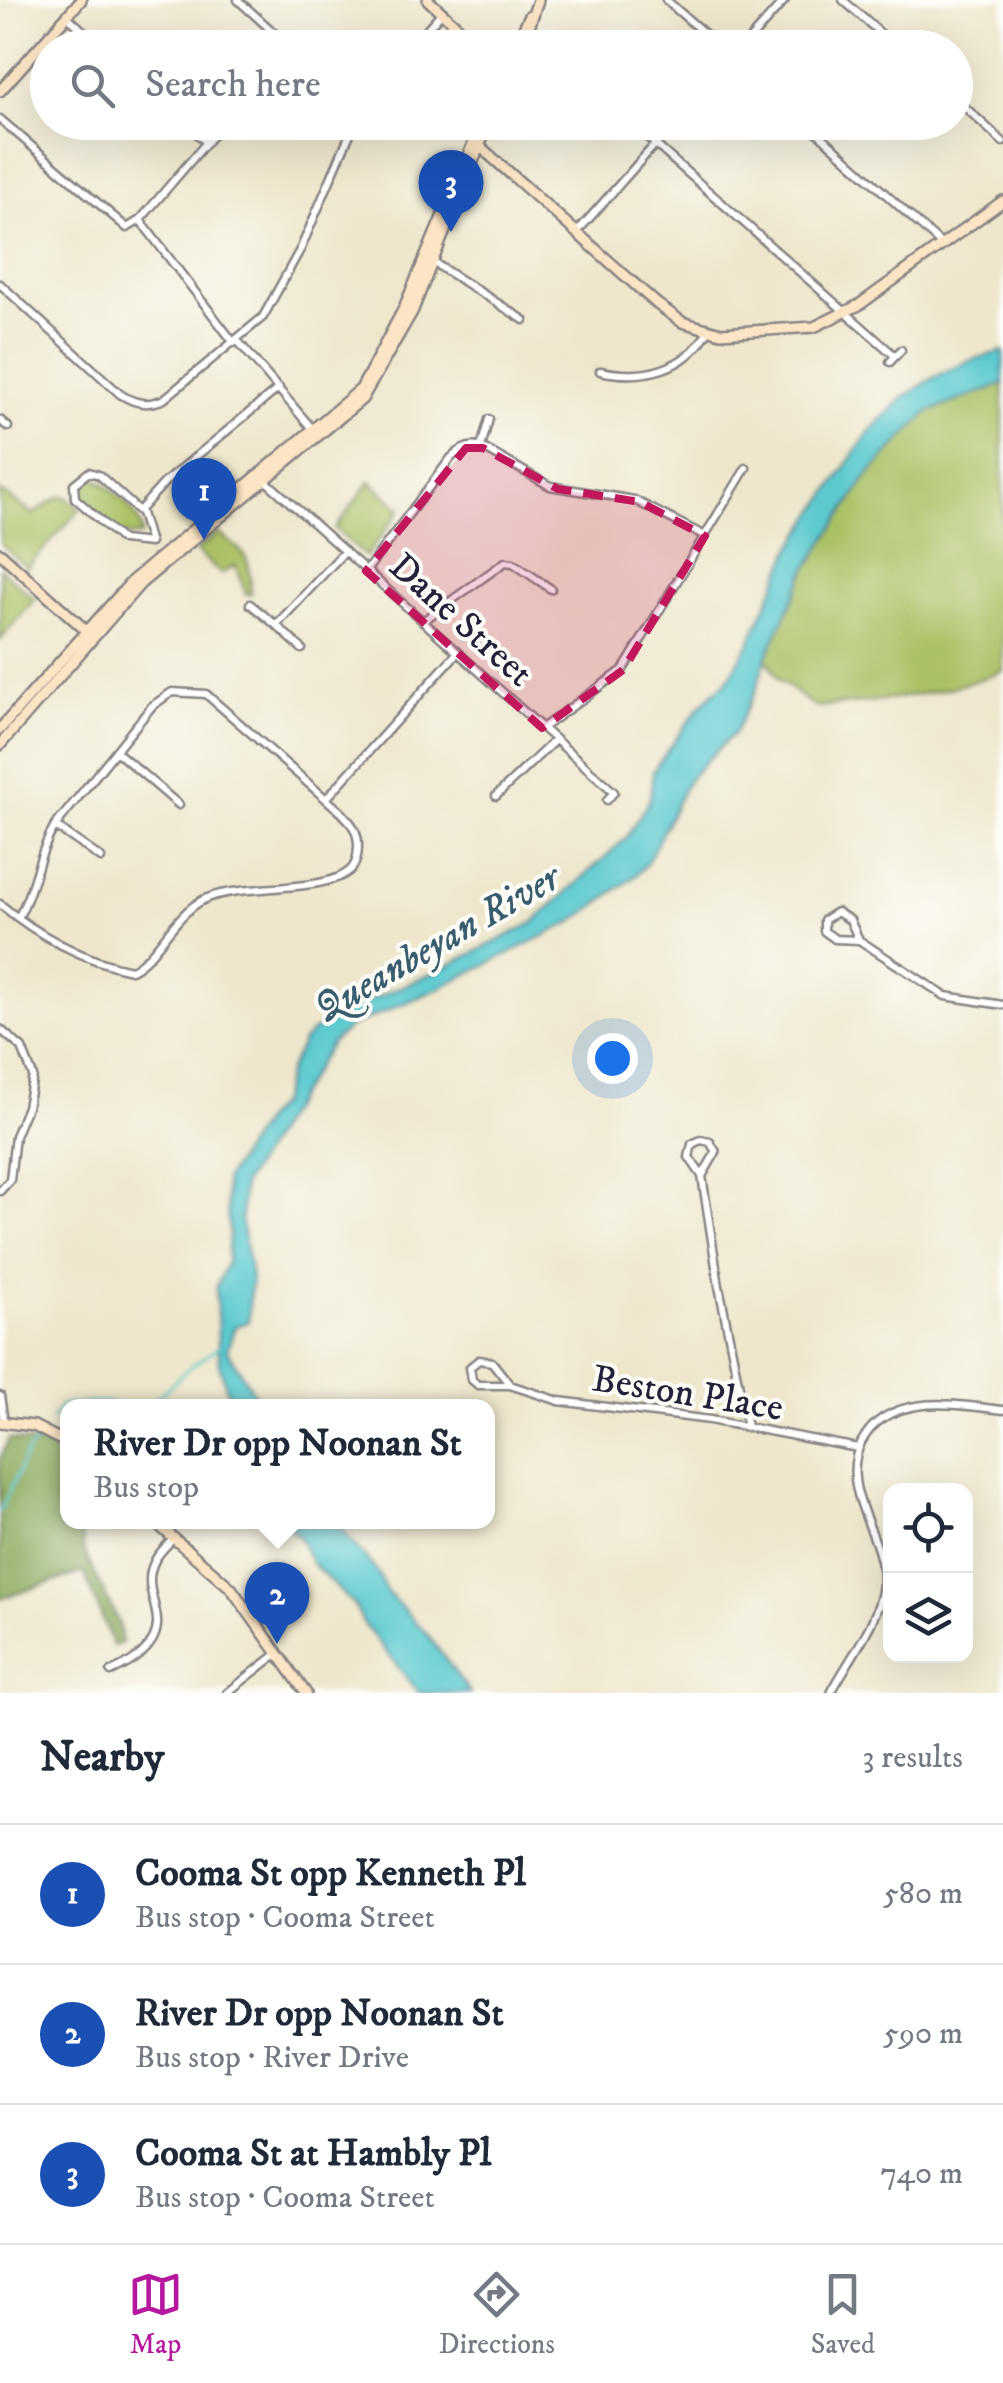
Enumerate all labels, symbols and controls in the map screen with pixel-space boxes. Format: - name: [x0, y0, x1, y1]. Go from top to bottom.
- search box: [30, 30, 973, 140]
- icon: search: [65, 58, 120, 113]
- text: Search here: [145, 61, 321, 109]
- pin: 3: [418, 150, 484, 232]
- pin: 1: [172, 458, 236, 540]
- street label: Dane Street: [378, 543, 543, 698]
- water label: Queanbeyan River: [306, 853, 572, 1035]
- your location: [587, 1033, 638, 1084]
- street label: Beston Place: [589, 1355, 787, 1433]
- popup: [60, 1399, 495, 1529]
- text: River Dr opp Noonan St: [93, 1420, 462, 1468]
- text: Bus stop: [93, 1468, 199, 1508]
- map controls: [883, 1483, 973, 1663]
- button: locate: [883, 1483, 973, 1573]
- pin: 2: [244, 1562, 310, 1644]
- button: layers: [883, 1573, 973, 1663]
- text: Nearby: [40, 1732, 164, 1784]
- text: 3 results: [862, 1738, 963, 1778]
- text: Cooma St opp Kenneth Pl: [135, 1850, 526, 1898]
- text: 1: [67, 1874, 78, 1914]
- text: 580 m: [883, 1874, 963, 1914]
- text: Bus stop · Cooma Street: [135, 1898, 435, 1938]
- text: River Dr opp Noonan St: [135, 1990, 504, 2038]
- text: 2: [65, 2014, 80, 2054]
- text: 590 m: [883, 2014, 963, 2054]
- text: Bus stop · River Drive: [135, 2038, 409, 2078]
- text: Cooma St at Hambly Pl: [135, 2130, 491, 2178]
- text: 3: [67, 2154, 78, 2194]
- text: 740 m: [880, 2154, 963, 2194]
- text: Bus stop · Cooma Street: [135, 2178, 435, 2218]
- tab: Map: [128, 2267, 183, 2362]
- tab: Directions: [439, 2267, 555, 2362]
- tab: Saved: [811, 2267, 875, 2362]

